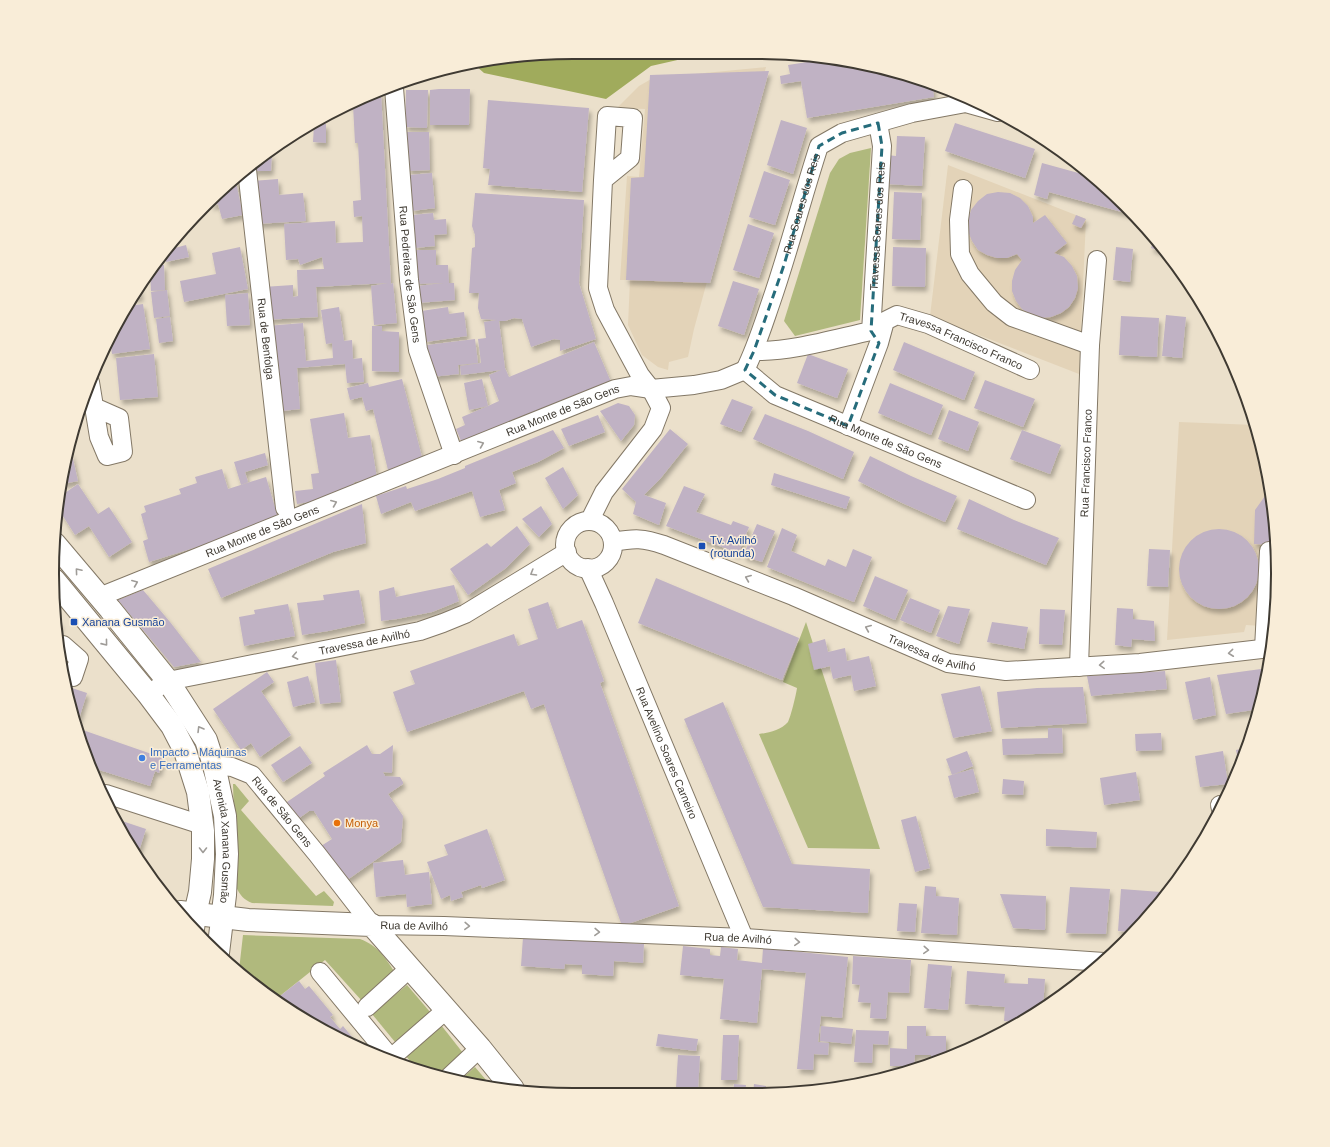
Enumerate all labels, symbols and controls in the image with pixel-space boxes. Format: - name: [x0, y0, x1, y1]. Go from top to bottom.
- street label: Rua Soares dos Reis: [781, 151, 822, 255]
- street label: Travessa Soares dos Reis: [868, 161, 887, 291]
- street label: Rua Pedreiras de São Gens: [397, 205, 423, 344]
- street label: Rua de Benfolga: [255, 297, 277, 381]
- street label: Travessa Francisco Franco: [898, 310, 1025, 372]
- street label: Rua Monte de São Gens: [504, 382, 621, 438]
- street label: Rua Francisco Franco: [1078, 409, 1094, 517]
- street label: Rua Monte de São Gens: [827, 412, 944, 470]
- one-way arrow: [477, 441, 484, 449]
- one-way arrow: [331, 500, 338, 508]
- street label: Rua Monte de São Gens: [204, 503, 321, 559]
- place label: Tv. Avilhó (rotunda): [710, 534, 757, 559]
- marker: Tv. Avilhó (rotunda): [697, 541, 707, 551]
- one-way arrow: [75, 568, 82, 576]
- one-way arrow: [530, 568, 537, 575]
- one-way arrow: [744, 575, 751, 583]
- one-way arrow: [132, 579, 139, 587]
- place label: Xanana Gusmão: [82, 616, 165, 628]
- marker: Xanana Gusmão: [69, 617, 79, 627]
- one-way arrow: [865, 625, 872, 633]
- street label: Travessa de Avilhó: [318, 627, 411, 657]
- street label: Travessa de Avilhó: [886, 632, 976, 673]
- one-way arrow: [101, 639, 108, 646]
- one-way arrow: [1228, 648, 1234, 657]
- one-way arrow: [292, 651, 298, 660]
- one-way arrow: [1099, 661, 1105, 670]
- street label: Rua Avelino Soares Carneiro: [634, 685, 700, 821]
- one-way arrow: [197, 726, 204, 733]
- place label: Impacto - Máquinas e Ferramentas: [150, 746, 247, 771]
- marker: Impacto - Máquinas e Ferramentas: [137, 753, 147, 763]
- street label: Rua de São Gens: [250, 774, 315, 850]
- street label: Avenida Xanana Gusmão: [211, 778, 233, 904]
- place label: Monya: [345, 817, 379, 829]
- marker: Monya: [332, 818, 342, 828]
- one-way arrow: [199, 847, 207, 853]
- street label: Rua de Avilhó: [380, 919, 448, 932]
- one-way arrow: [464, 922, 470, 931]
- one-way arrow: [594, 928, 600, 936]
- street label: Rua de Avilhó: [704, 930, 772, 946]
- one-way arrow: [794, 937, 800, 946]
- one-way arrow: [923, 946, 929, 955]

